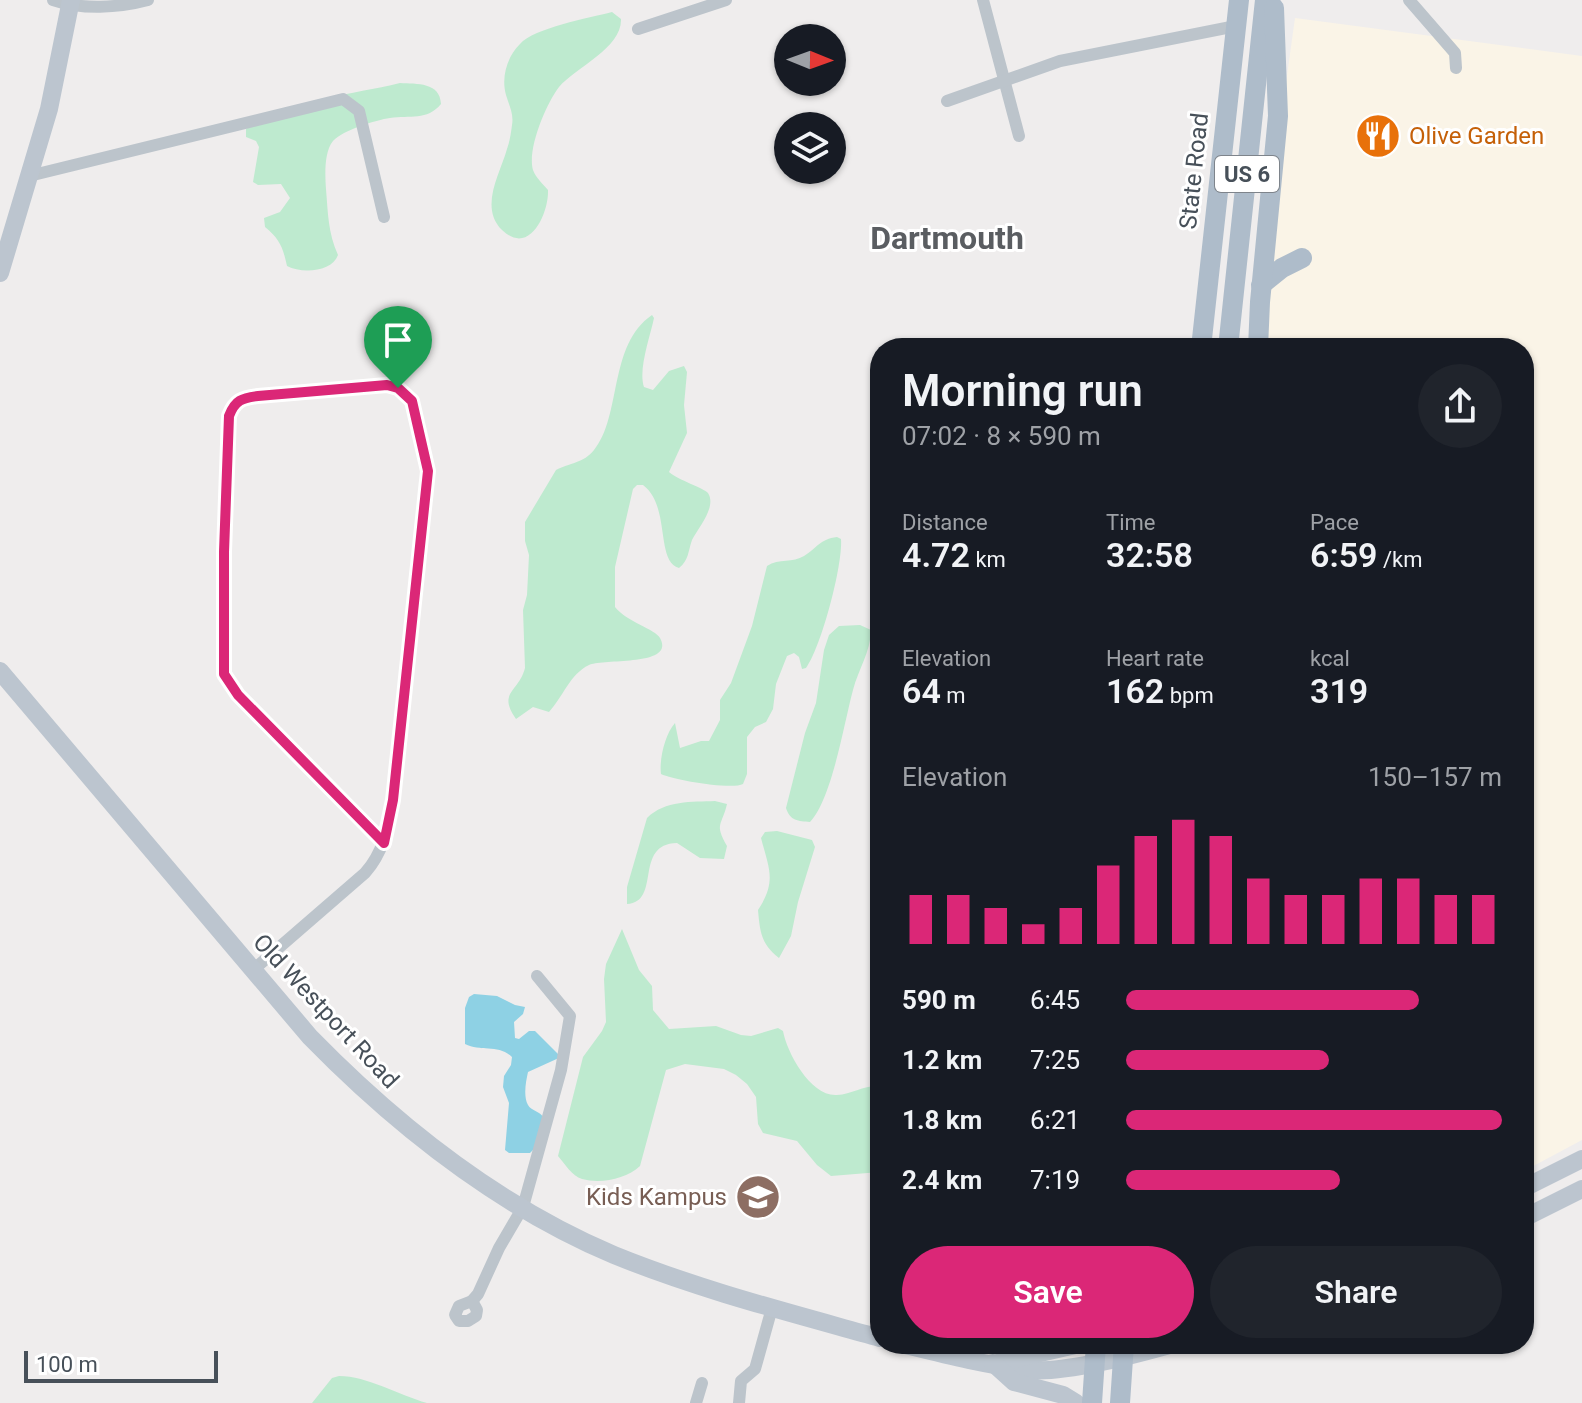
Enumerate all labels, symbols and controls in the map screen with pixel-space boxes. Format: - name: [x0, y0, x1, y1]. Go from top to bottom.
- north arrow: [774, 24, 846, 96]
- map controls: [774, 24, 846, 184]
- street label: State Road: [1174, 111, 1214, 231]
- button: layers: [774, 112, 846, 184]
- restaurant icon: Olive Garden: [1354, 112, 1402, 160]
- place label: Olive Garden: [1409, 122, 1544, 150]
- road number: US 6: [1215, 156, 1279, 192]
- district label: Dartmouth: [870, 219, 1024, 257]
- pin: [364, 306, 432, 388]
- icon: arrive: [376, 318, 420, 362]
- button: share: [1418, 364, 1502, 448]
- text: Morning run: [902, 365, 1143, 417]
- text: 07:02 · 8 × 590 m: [902, 421, 1101, 451]
- text: Distance: [902, 510, 988, 535]
- text: Time: [1106, 510, 1155, 535]
- text: Pace: [1310, 510, 1359, 535]
- text: 4.72: [902, 535, 970, 575]
- text: 32:58: [1106, 535, 1193, 575]
- text: 6:59: [1310, 535, 1378, 575]
- text: km: [970, 547, 1006, 572]
- text: /km: [1378, 547, 1423, 572]
- text: Elevation: [902, 646, 991, 671]
- text: Heart rate: [1106, 646, 1204, 671]
- text: kcal: [1310, 646, 1350, 671]
- text: 64: [902, 671, 941, 711]
- text: 162: [1106, 671, 1164, 711]
- text: 319: [1310, 671, 1368, 711]
- text: m: [941, 683, 966, 708]
- text: bpm: [1164, 683, 1214, 708]
- text: Elevation: [902, 762, 1007, 792]
- text: 150–157 m: [1368, 762, 1502, 792]
- street label: Old Westport Road: [247, 928, 405, 1094]
- text: 590 m: [902, 985, 976, 1015]
- text: 6:45: [1030, 985, 1080, 1015]
- text: 1.2 km: [902, 1045, 982, 1075]
- text: 7:25: [1030, 1045, 1080, 1075]
- text: 1.8 km: [902, 1105, 982, 1135]
- text: 6:21: [1030, 1105, 1080, 1135]
- text: 2.4 km: [902, 1165, 982, 1195]
- text: 7:19: [1030, 1165, 1080, 1195]
- school or university icon: Kids Kampus: [734, 1173, 782, 1221]
- place label: Kids Kampus: [586, 1183, 727, 1211]
- button: Save: [902, 1246, 1194, 1338]
- button: Share: [1210, 1246, 1502, 1338]
- scale bar: [24, 1347, 218, 1383]
- text: 100 m: [36, 1352, 98, 1377]

